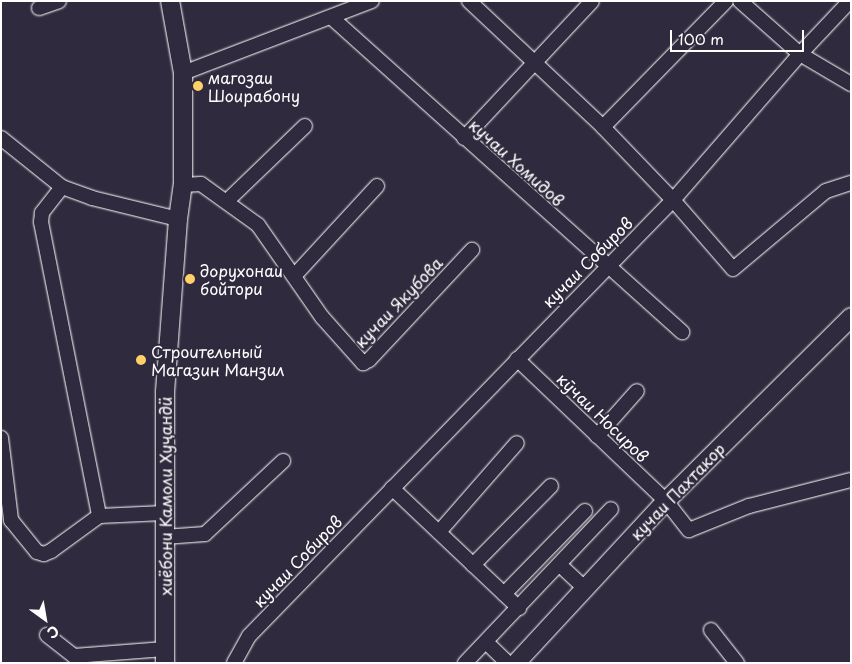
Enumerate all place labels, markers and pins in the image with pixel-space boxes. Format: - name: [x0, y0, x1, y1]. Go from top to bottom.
- place label: магозаи Шоирабону: [208, 67, 300, 105]
- marker: магозаи Шоирабону: [192, 80, 204, 92]
- place label: дорухонаи бойтори: [200, 260, 283, 298]
- marker: дорухонаи бойтори: [184, 273, 196, 285]
- place label: Строительный Магазин Манзил: [151, 341, 285, 379]
- marker: Строительный Магазин Манзил: [135, 354, 147, 366]

